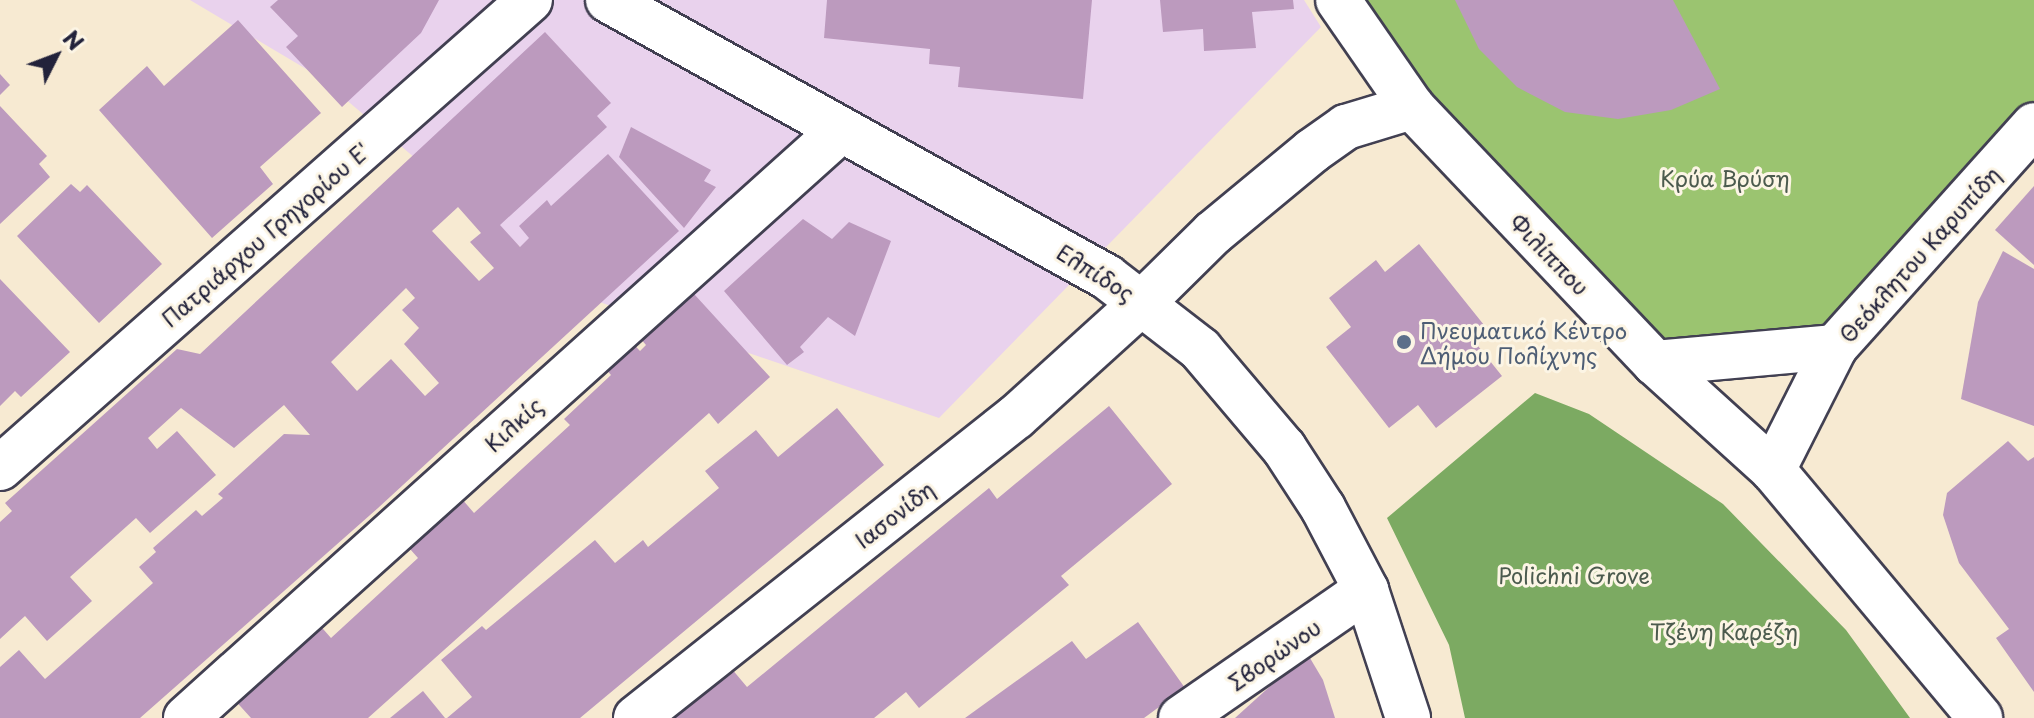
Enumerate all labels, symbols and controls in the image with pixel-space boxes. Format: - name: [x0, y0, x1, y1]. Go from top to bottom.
- north arrow: [16, 16, 96, 96]
- text: N: [56, 22, 92, 57]
- street label: Πατριάρχου Γρηγορίου Ε': [156, 137, 374, 331]
- street label: Θεόκλητου Καρυπίδη: [1833, 161, 2005, 347]
- park label: Κρύα Βρύση: [1660, 165, 1790, 191]
- street label: Φιλίππου: [1505, 208, 1595, 300]
- street label: Ελπίδος: [1053, 238, 1139, 306]
- place label: Πνευματικό Κέντρο Δήμου Πολίχνης: [1420, 316, 1627, 368]
- marker: Πνευματικό Κέντρο Δήμου Πολίχνης: [1395, 333, 1413, 351]
- street label: Κιλκίς: [479, 391, 547, 457]
- street label: Ιασoνίδη: [849, 475, 939, 553]
- park label: Polichni Grove: [1498, 562, 1650, 588]
- street label: Σβορώνου: [1223, 613, 1325, 695]
- park label: Τζένη Καρέζη: [1650, 618, 1798, 644]

